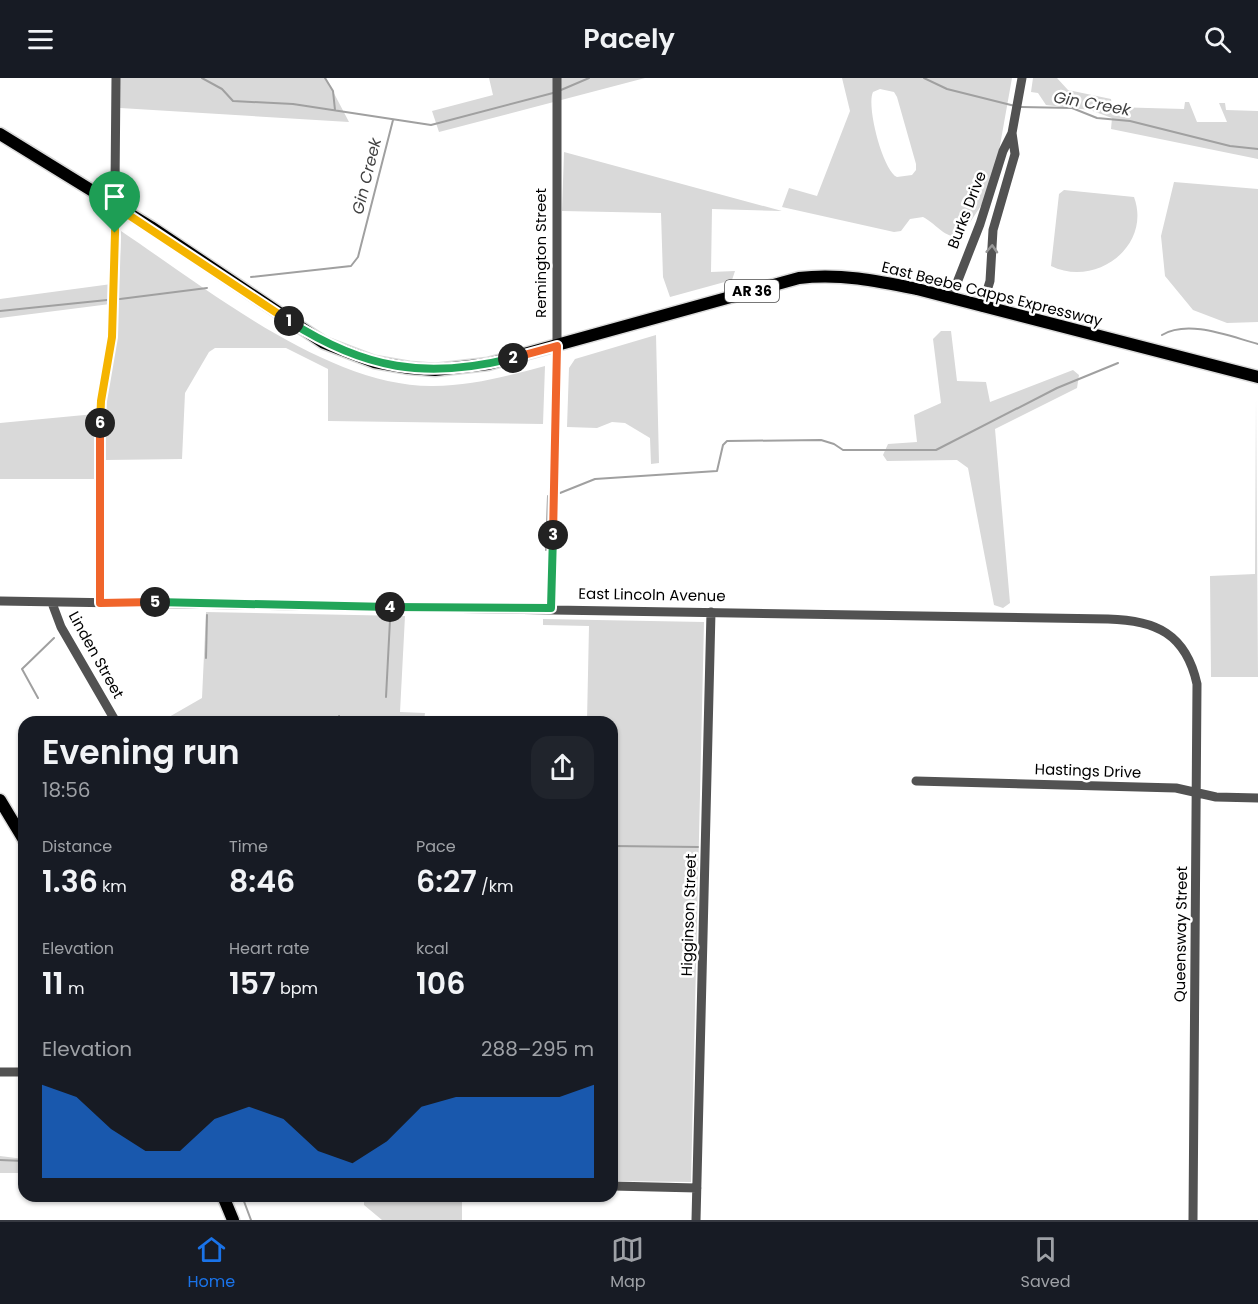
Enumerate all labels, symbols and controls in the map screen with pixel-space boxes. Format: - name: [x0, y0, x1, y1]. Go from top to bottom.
- text: Pacely: [583, 20, 675, 57]
- icon: menu: [24, 23, 57, 56]
- icon: search: [1201, 23, 1234, 56]
- water label: Gin Creek: [1052, 85, 1133, 122]
- water label: Gin Creek: [346, 135, 387, 217]
- street label: Burks Drive: [942, 168, 991, 252]
- pin: [89, 171, 140, 233]
- icon: arrive: [98, 180, 131, 213]
- street label: Remington Street: [530, 188, 551, 318]
- one-way arrow: [985, 245, 998, 254]
- street label: East Beebe Capps Expressway: [880, 256, 1105, 331]
- road number: AR 36: [725, 280, 779, 302]
- pin: 1: [274, 306, 304, 336]
- text: 1: [286, 309, 292, 332]
- pin: 2: [498, 343, 528, 373]
- text: 2: [508, 346, 518, 369]
- pin: 6: [85, 408, 115, 438]
- text: 6: [95, 411, 105, 434]
- pin: 3: [538, 520, 568, 550]
- text: 3: [548, 523, 558, 546]
- street label: East Lincoln Avenue: [578, 583, 726, 606]
- pin: 5: [140, 587, 170, 617]
- text: 5: [150, 590, 160, 613]
- pin: 4: [375, 592, 405, 622]
- text: 4: [385, 595, 395, 618]
- street label: Linden Street: [64, 607, 129, 702]
- text: Evening run: [42, 729, 240, 776]
- button: share: [531, 736, 594, 799]
- street label: Hastings Drive: [1034, 758, 1142, 783]
- text: 18:56: [42, 776, 91, 804]
- text: Distance: [42, 835, 112, 858]
- text: Time: [229, 835, 268, 858]
- text: Pace: [416, 835, 456, 858]
- street label: Higginson Street: [676, 853, 701, 977]
- text: 1.36: [42, 860, 98, 903]
- text: 8:46: [229, 860, 295, 903]
- text: 6:27: [416, 860, 477, 903]
- street label: Queensway Street: [1169, 866, 1192, 1002]
- text: km: [98, 875, 127, 898]
- text: /km: [477, 875, 513, 898]
- text: Elevation: [42, 937, 114, 960]
- text: Heart rate: [229, 937, 309, 960]
- text: kcal: [416, 937, 449, 960]
- text: 11: [42, 962, 64, 1005]
- text: 157: [229, 962, 276, 1005]
- text: 106: [416, 962, 465, 1005]
- text: m: [64, 977, 85, 1000]
- text: bpm: [276, 977, 318, 1000]
- text: Elevation: [42, 1035, 132, 1063]
- text: 288–295 m: [481, 1035, 594, 1063]
- tab: Home: [187, 1233, 235, 1294]
- tab: Map: [610, 1233, 646, 1294]
- tab: Saved: [1021, 1233, 1070, 1294]

